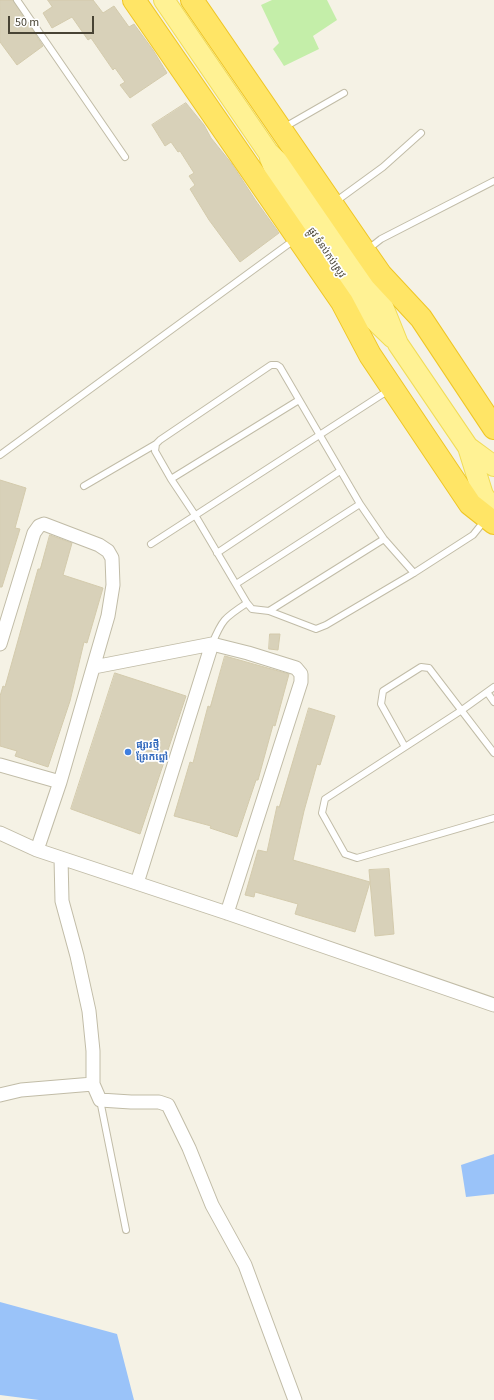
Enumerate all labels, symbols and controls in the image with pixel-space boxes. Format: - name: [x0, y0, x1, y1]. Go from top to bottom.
- scale bar: [10, 8, 96, 34]
- text: 50 m: [15, 14, 39, 31]
- street label: ផ្លូវ ទំនប់កប់ស្រូវ: [305, 225, 347, 281]
- place label: ផ្សារថ្មី ព្រែកព្នៅ: [136, 740, 168, 764]
- marker: ផ្សារថ្មី ព្រែកព្នៅ: [123, 747, 133, 757]

